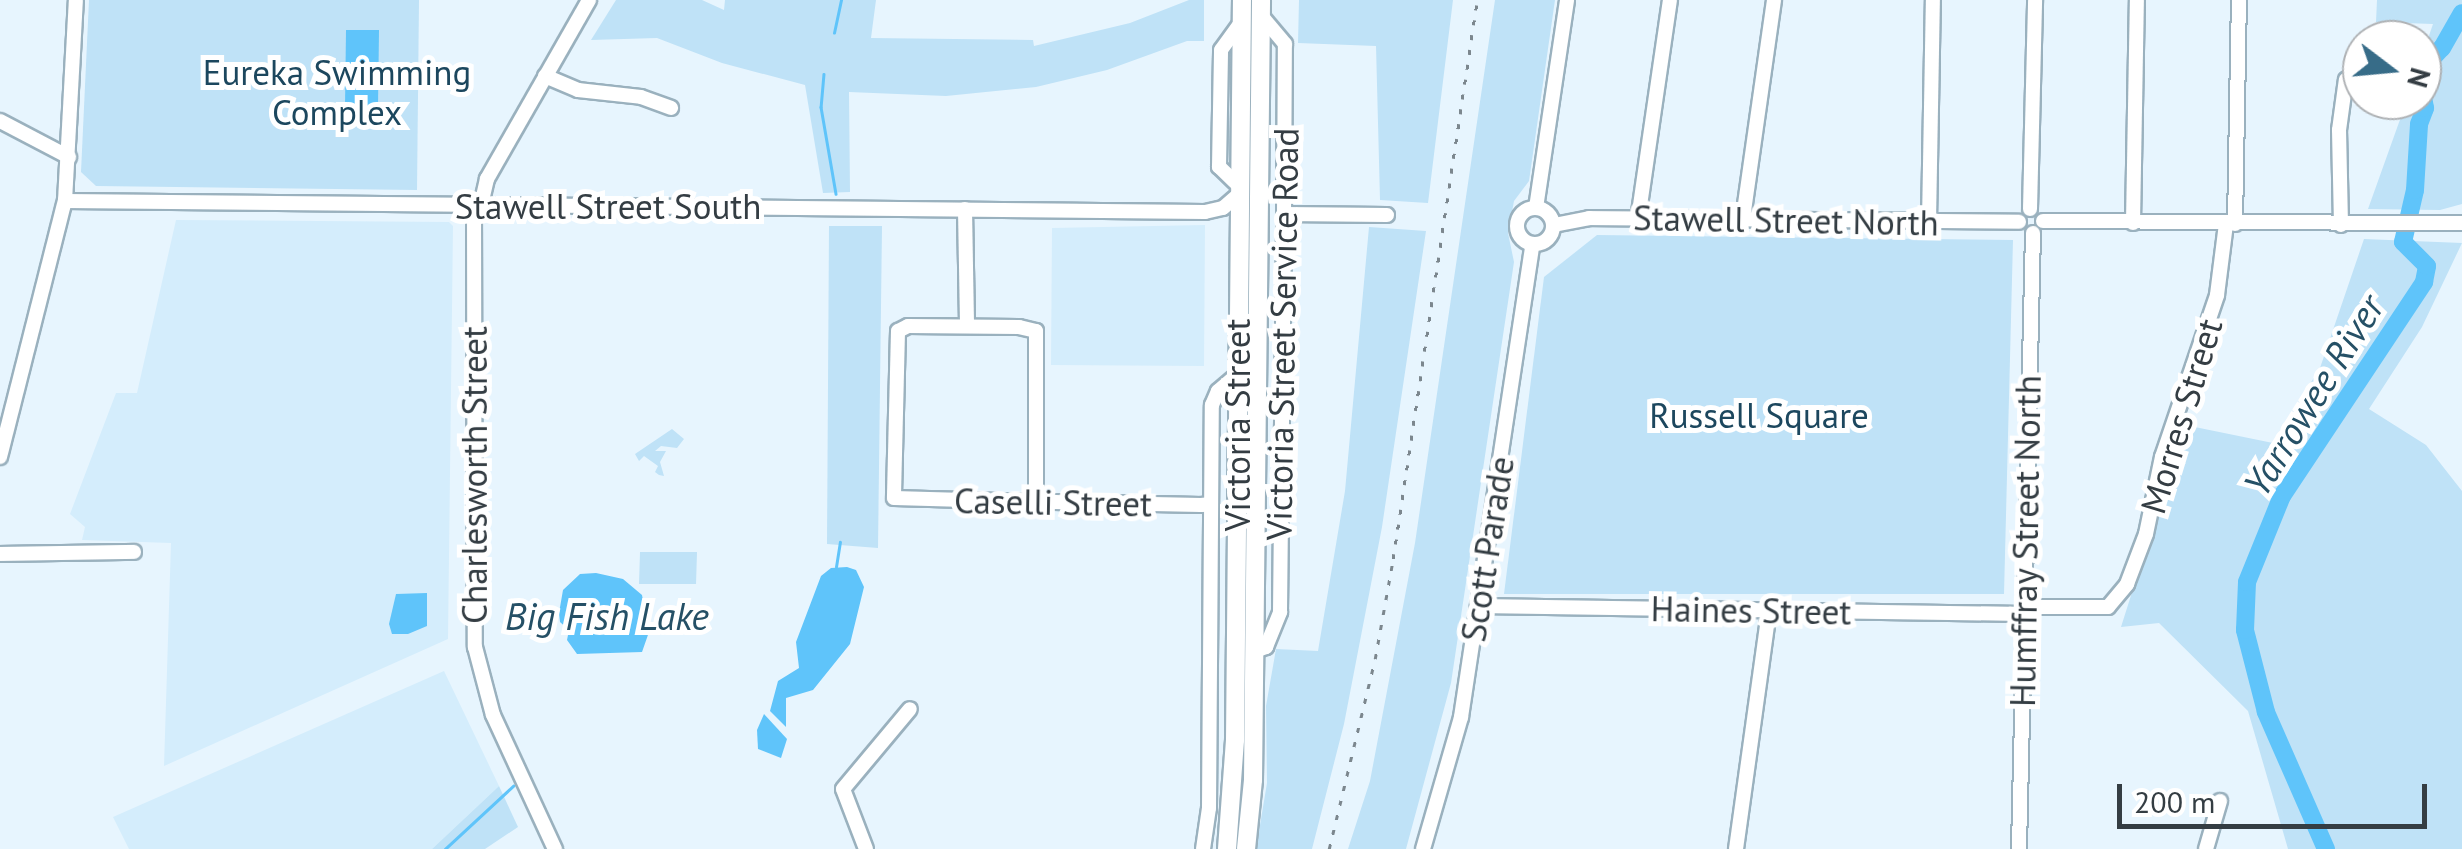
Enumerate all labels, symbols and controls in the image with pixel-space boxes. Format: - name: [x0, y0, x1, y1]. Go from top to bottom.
- north arrow: [2342, 20, 2442, 120]
- park label: Eureka Swimming Complex: [203, 51, 471, 133]
- text: N: [2399, 64, 2440, 92]
- street label: Victoria Street Service Road: [1257, 127, 1307, 541]
- street label: Stawell Street South: [455, 185, 761, 227]
- street label: Stawell Street North: [1633, 196, 1939, 244]
- water label: Yarrowee River: [2233, 286, 2393, 504]
- street label: Morres Street: [2131, 314, 2231, 518]
- street label: Victoria Street: [1216, 319, 1258, 531]
- street label: Charlesworth Street: [453, 326, 495, 624]
- street label: Humffray Street North: [2001, 374, 2049, 708]
- park label: Russell Square: [1649, 394, 1869, 436]
- street label: Scott Parade: [1452, 453, 1522, 645]
- street label: Caselli Street: [954, 479, 1152, 525]
- street label: Haines Street: [1650, 587, 1852, 633]
- water label: Big Fish Lake: [505, 593, 709, 639]
- scale bar: [2122, 764, 2432, 826]
- text: 200 m: [2134, 782, 2215, 821]

